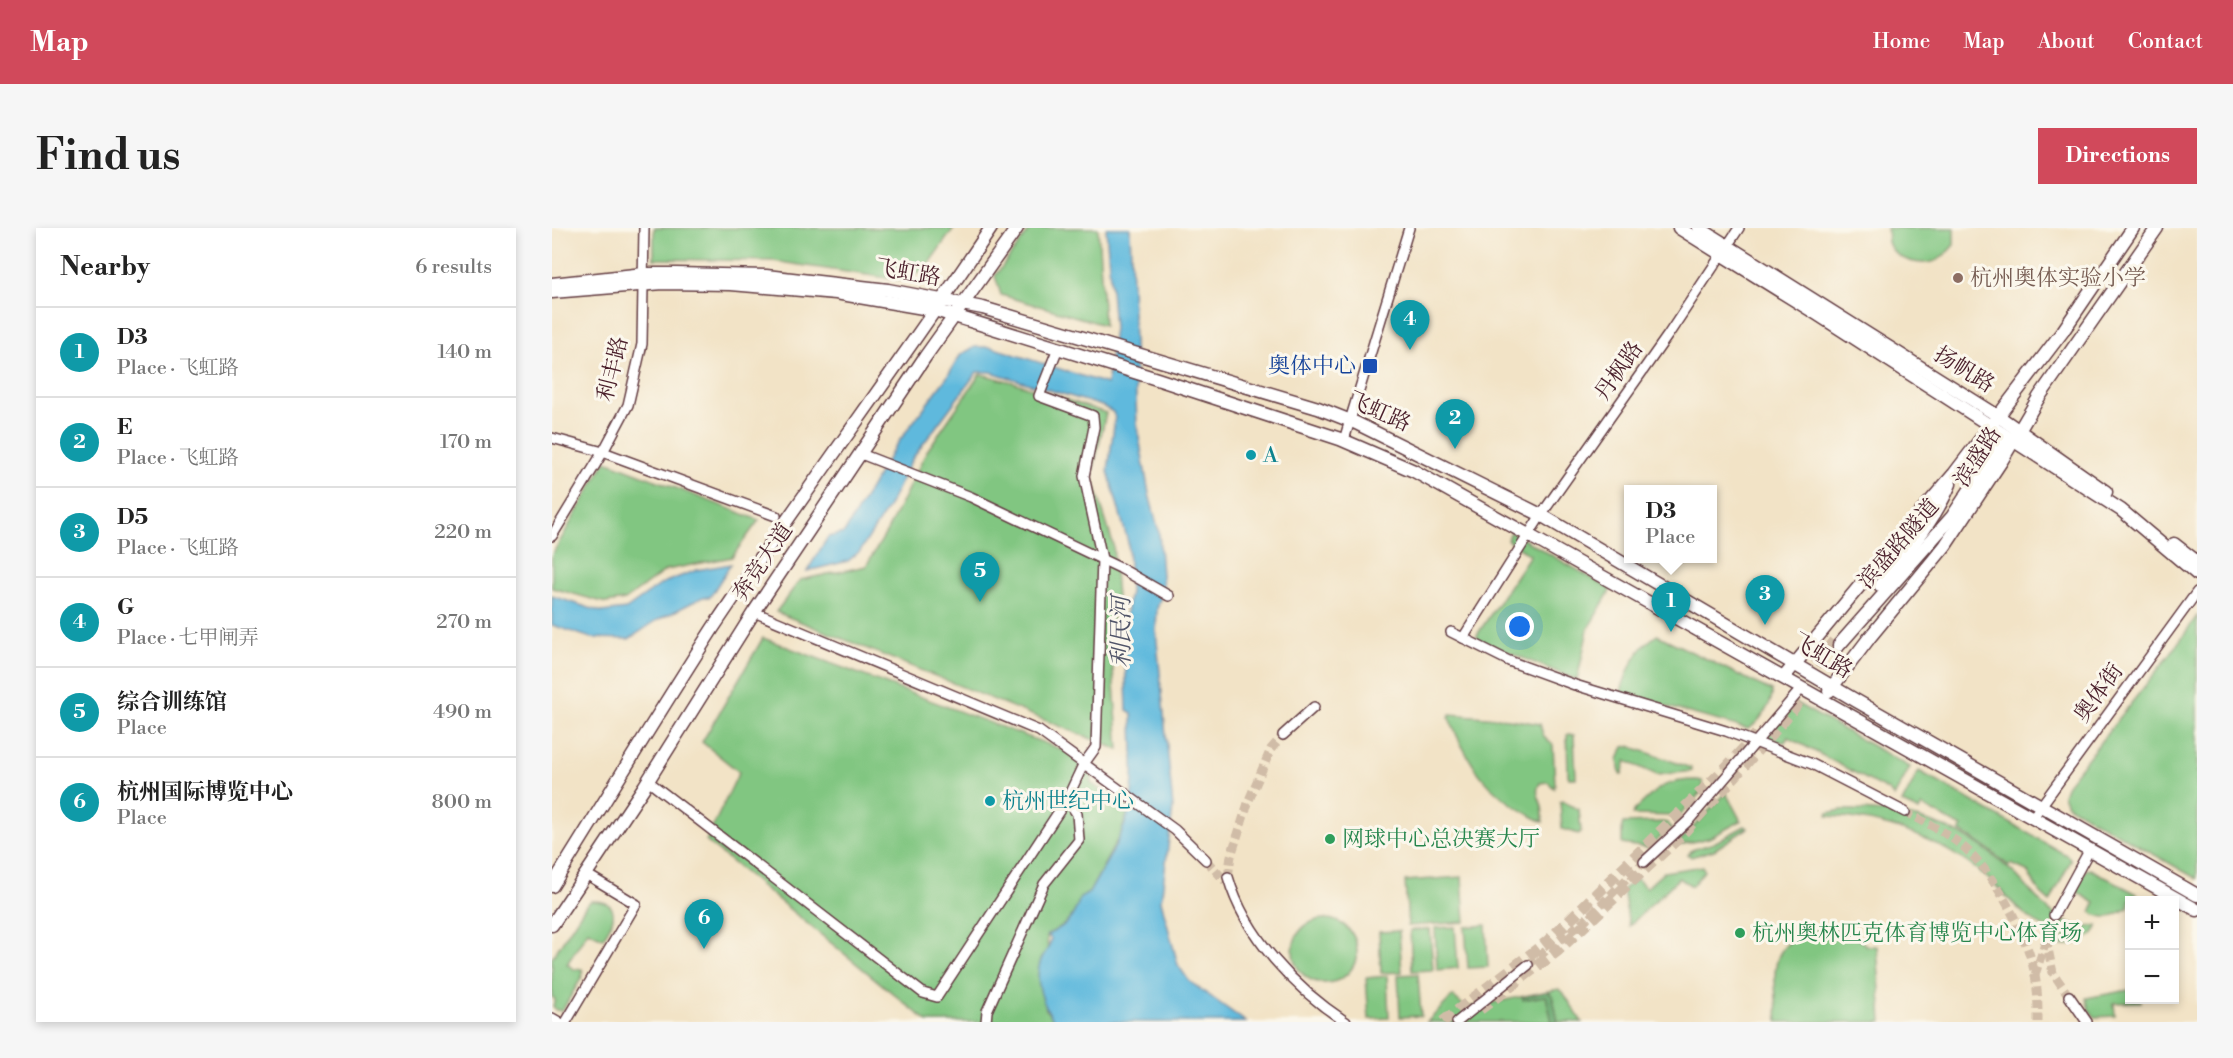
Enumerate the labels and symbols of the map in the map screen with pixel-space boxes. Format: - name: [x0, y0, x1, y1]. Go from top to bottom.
- street label: 飞虹路: [873, 254, 943, 292]
- place label: 杭州奥体实验小学: [1970, 265, 2146, 292]
- marker: 杭州奥体实验小学: [1951, 271, 1965, 285]
- pin: 4: [1390, 300, 1430, 350]
- street label: 利丰路: [592, 334, 634, 404]
- street label: 丹枫路: [1589, 336, 1649, 406]
- street label: 扬帆路: [1929, 341, 1999, 399]
- place label: 奥体中心: [1268, 353, 1356, 380]
- marker: 奥体中心: [1361, 357, 1379, 375]
- street label: 飞虹路: [1343, 386, 1415, 438]
- pin: 2: [1436, 400, 1474, 449]
- street label: 滨盛路: [1949, 422, 2007, 492]
- place label: A: [1262, 442, 1279, 469]
- marker: A: [1244, 448, 1258, 462]
- street label: 滨盛路隧道: [1853, 494, 1945, 594]
- street label: 奔竞大道: [727, 518, 799, 606]
- pin: 5: [960, 552, 1000, 602]
- pin: 3: [1746, 576, 1784, 625]
- pin: 1: [1652, 582, 1690, 632]
- water label: 利民河: [1107, 592, 1137, 668]
- your location: [1505, 612, 1534, 641]
- street label: 飞虹路: [1787, 627, 1857, 685]
- street label: 奥体街: [2069, 658, 2129, 728]
- place label: 杭州世纪中心: [1002, 788, 1134, 815]
- marker: 杭州世纪中心: [983, 794, 997, 808]
- place label: 网球中心总决赛大厅: [1342, 826, 1540, 853]
- marker: 网球中心总决赛大厅: [1323, 832, 1337, 846]
- pin: 6: [684, 900, 724, 949]
- place label: 杭州奥林匹克体育博览中心体育场: [1752, 920, 2082, 947]
- marker: 杭州奥林匹克体育博览中心体育场: [1733, 926, 1747, 940]

